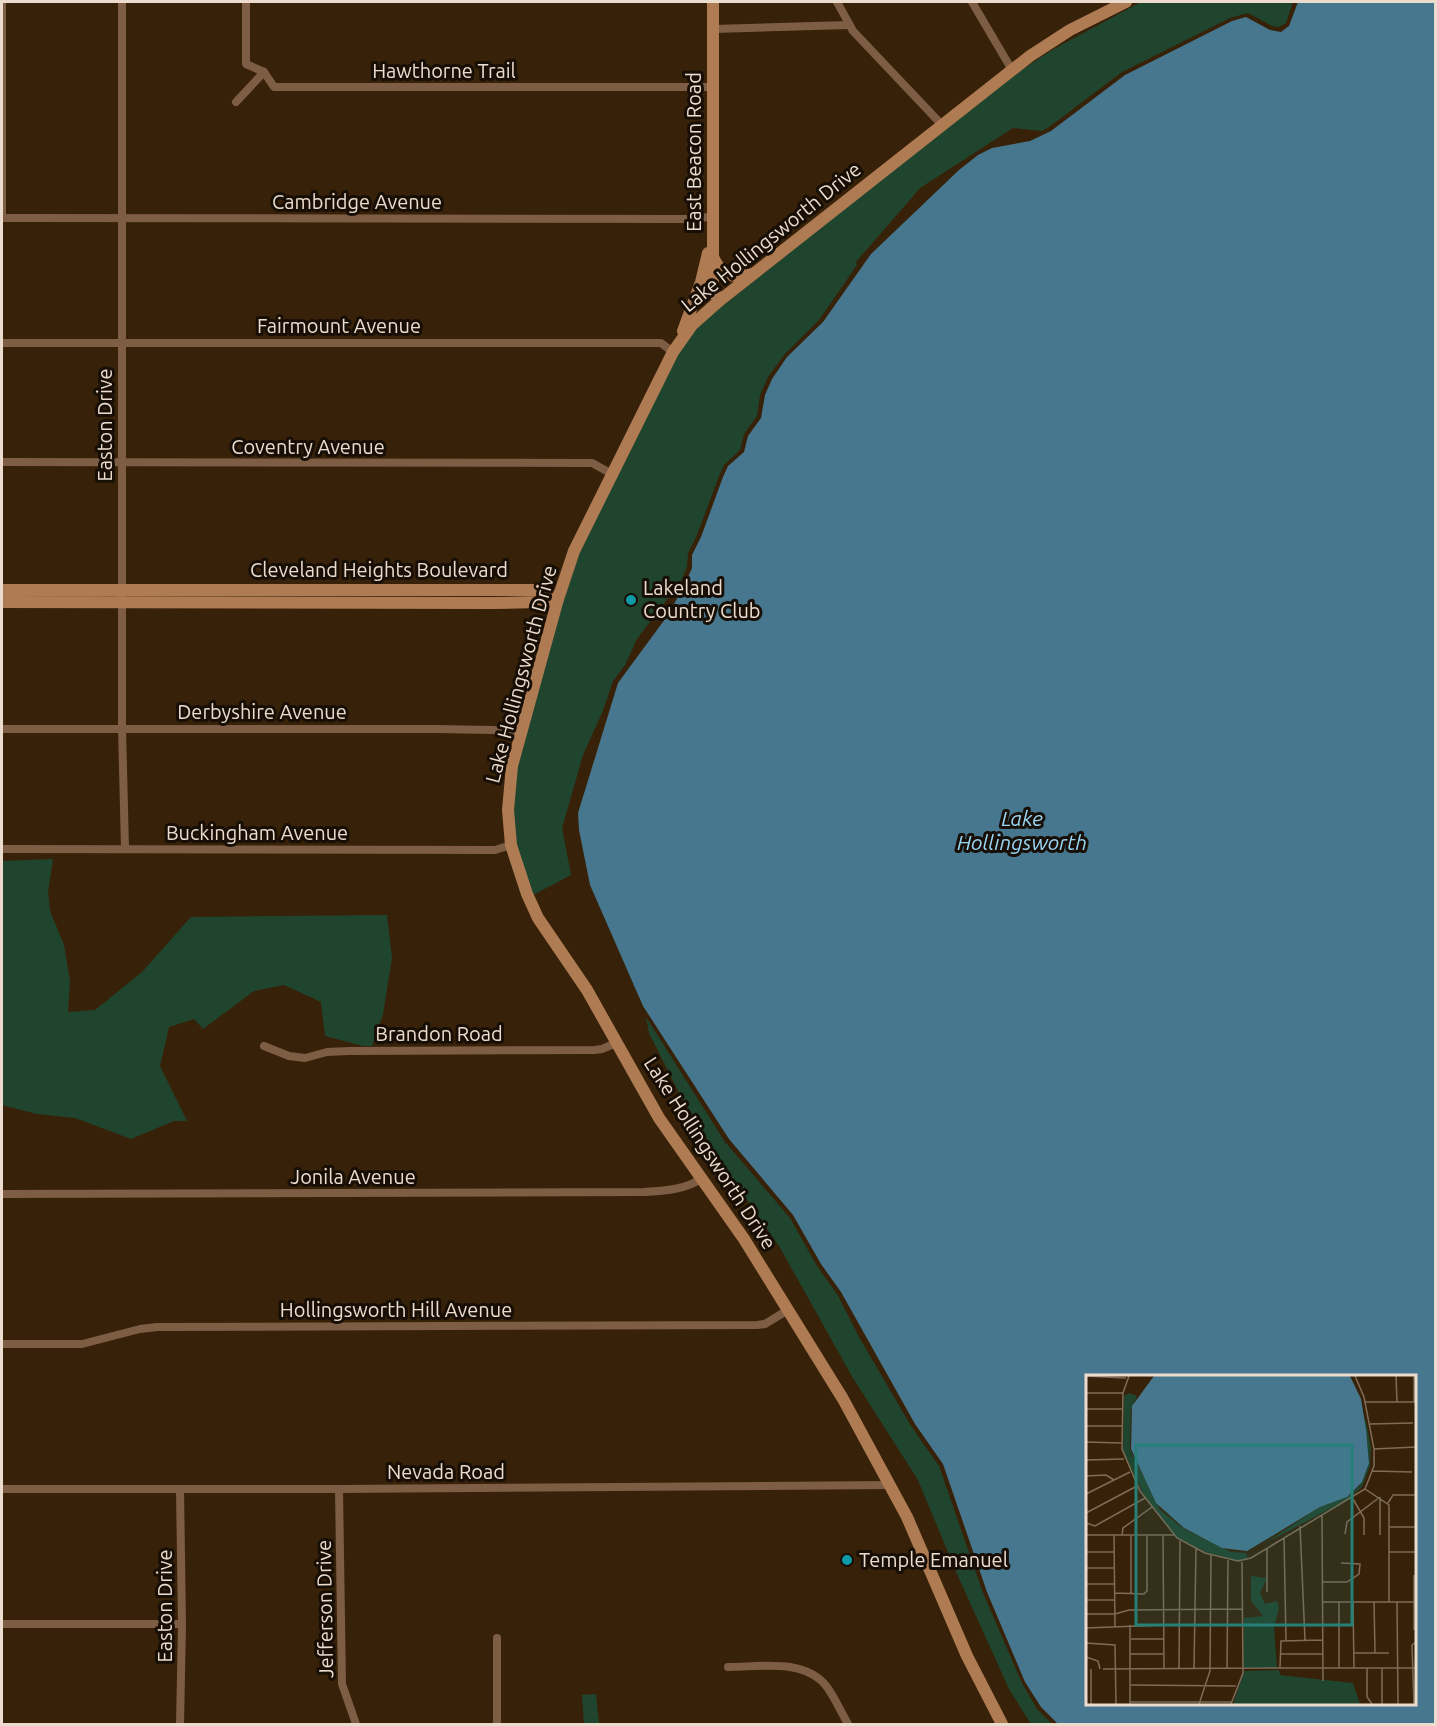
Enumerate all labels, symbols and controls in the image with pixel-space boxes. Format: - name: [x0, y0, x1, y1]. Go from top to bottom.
- street label: Hawthorne Trail: [372, 59, 516, 82]
- street label: East Beacon Road: [682, 72, 705, 232]
- street label: Lake Hollingsworth Drive: [676, 157, 865, 316]
- street label: Cambridge Avenue: [272, 190, 442, 213]
- street label: Fairmount Avenue: [257, 314, 421, 337]
- street label: Easton Drive: [93, 369, 116, 481]
- street label: Coventry Avenue: [231, 435, 385, 458]
- street label: Cleveland Heights Boulevard: [250, 558, 508, 581]
- street label: Lake Hollingsworth Drive: [480, 563, 561, 785]
- place label: Lakeland Country Club: [643, 576, 761, 622]
- marker: Lakeland Country Club: [624, 593, 638, 607]
- street label: Derbyshire Avenue: [177, 700, 347, 723]
- water label: Lake Hollingsworth: [957, 806, 1087, 854]
- street label: Buckingham Avenue: [166, 821, 348, 844]
- street label: Brandon Road: [375, 1022, 503, 1045]
- street label: Lake Hollingsworth Drive: [640, 1052, 781, 1253]
- street label: Jonila Avenue: [290, 1165, 416, 1188]
- street label: Hollingsworth Hill Avenue: [280, 1298, 512, 1321]
- inset map: [1086, 1375, 1416, 1705]
- street label: Nevada Road: [387, 1460, 505, 1483]
- street label: Jefferson Drive: [312, 1540, 337, 1678]
- place label: Temple Emanuel: [859, 1548, 1008, 1571]
- street label: Easton Drive: [153, 1550, 176, 1662]
- marker: Temple Emanuel: [840, 1553, 854, 1567]

